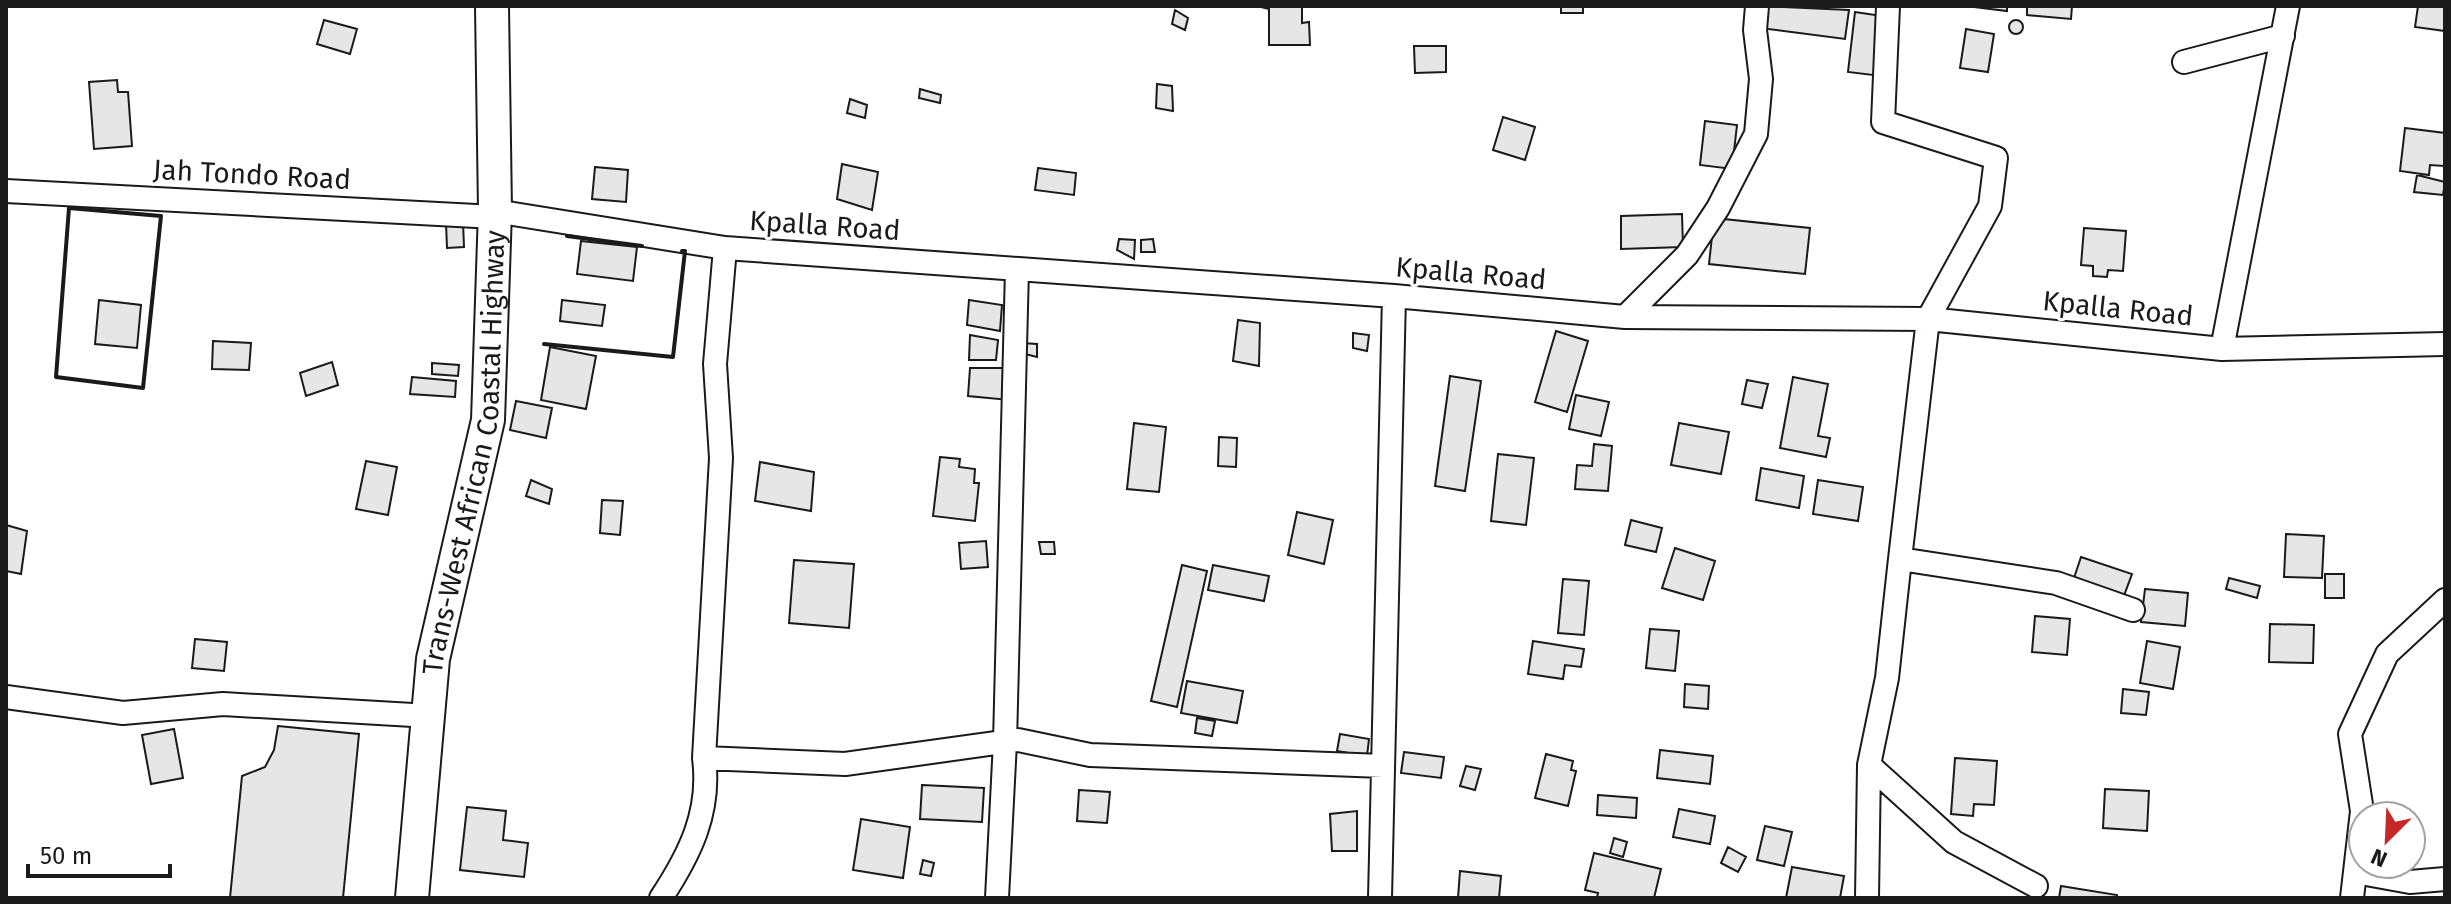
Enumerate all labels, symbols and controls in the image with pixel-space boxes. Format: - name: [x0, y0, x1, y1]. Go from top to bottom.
- street label: Jah Tondo Road: [152, 153, 352, 196]
- street label: Kpalla Road: [748, 204, 902, 247]
- street label: Trans-West African Coastal Highway: [416, 229, 511, 676]
- street label: Kpalla Road: [1394, 250, 1548, 297]
- street label: Kpalla Road: [2041, 284, 2195, 333]
- north arrow: [2347, 800, 2427, 880]
- scale bar: [28, 828, 170, 878]
- text: 50 m: [40, 842, 92, 870]
- text: N: [2367, 843, 2391, 873]

